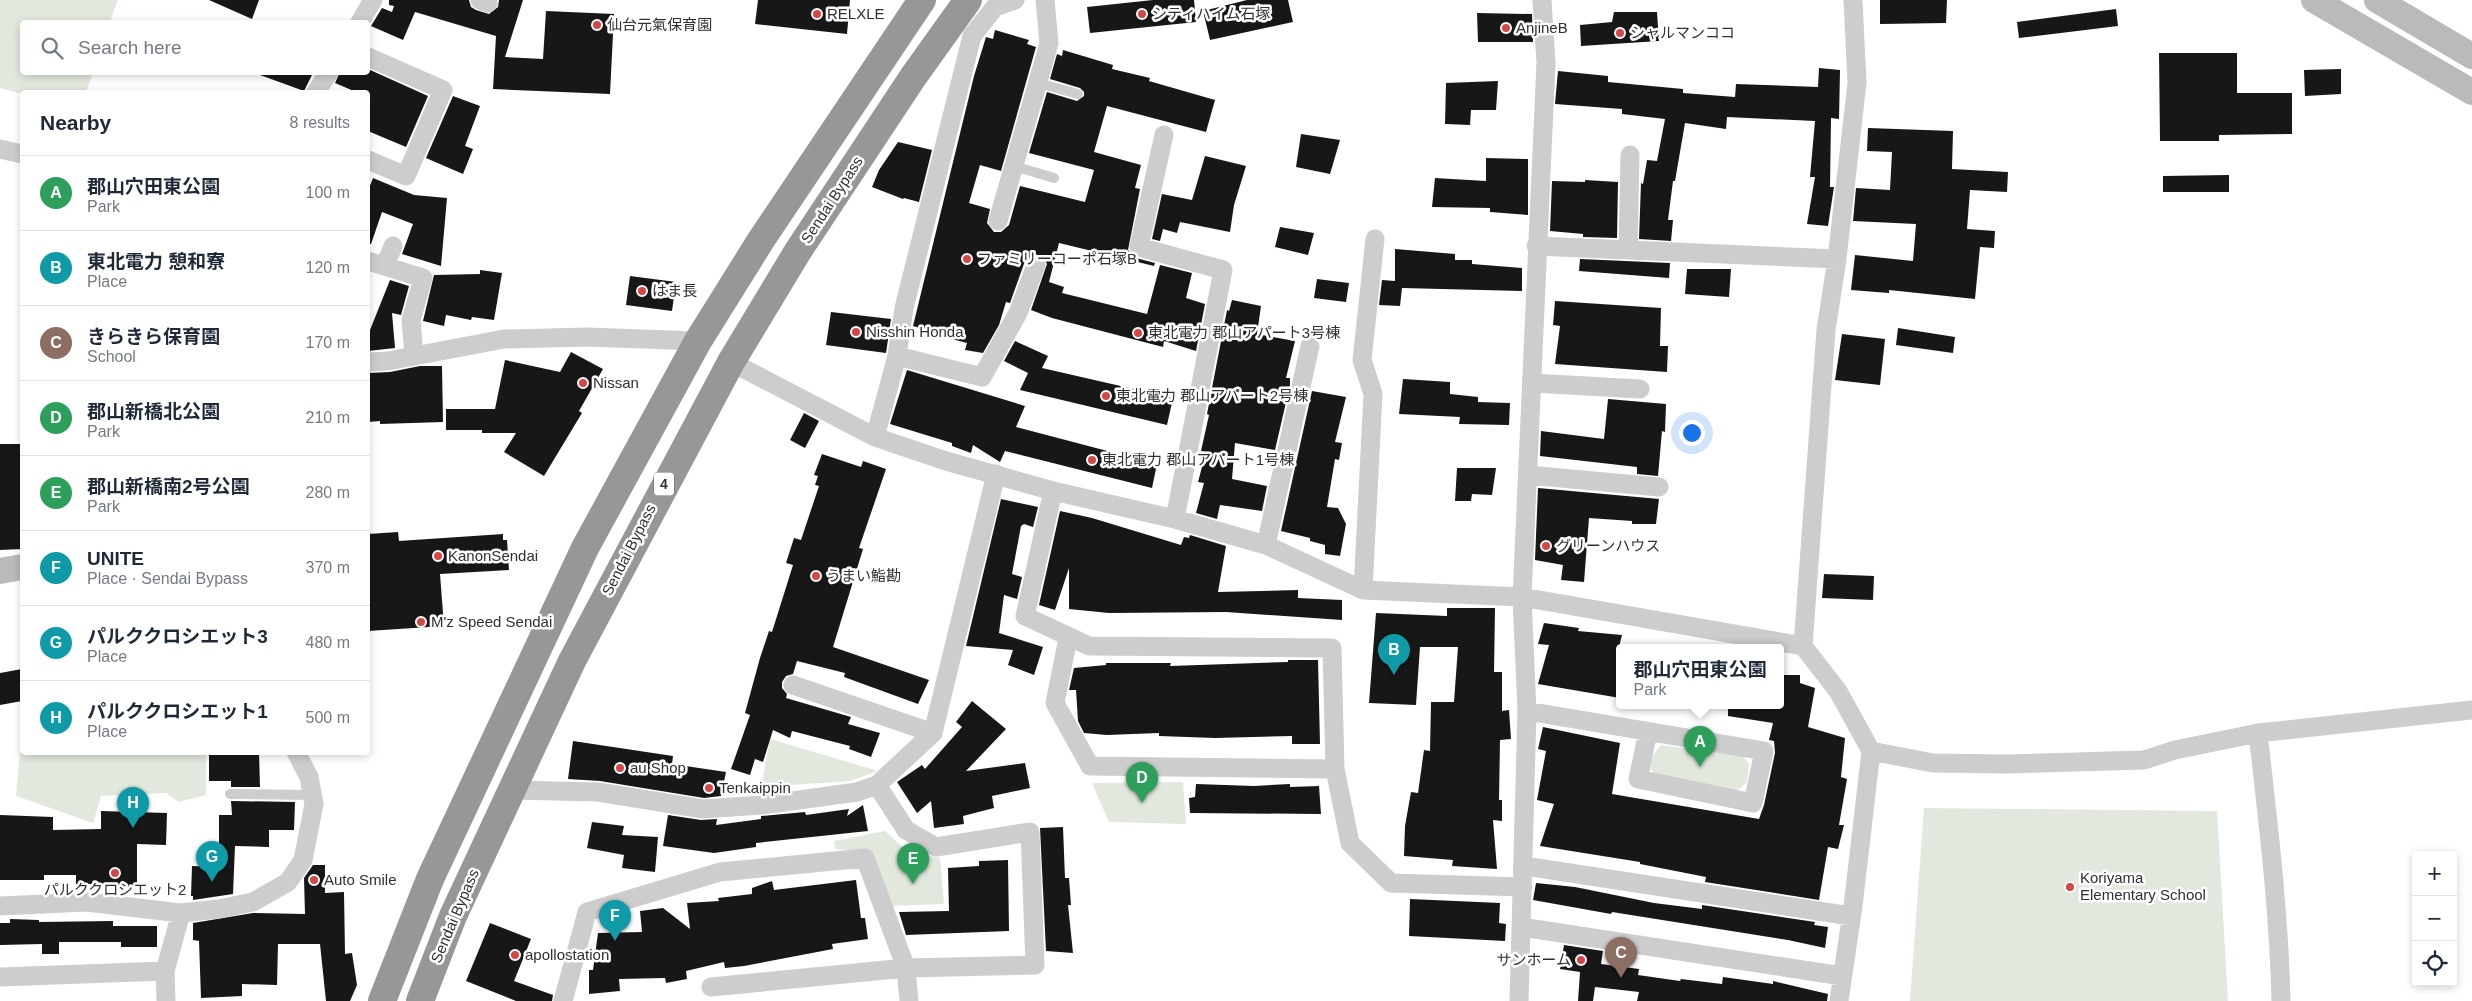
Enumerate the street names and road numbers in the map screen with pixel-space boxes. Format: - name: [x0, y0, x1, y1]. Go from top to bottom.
- street label: Sendai Bypass: [797, 153, 866, 246]
- road number: 4: [654, 472, 674, 496]
- street label: Sendai Bypass: [598, 501, 659, 598]
- street label: Sendai Bypass: [427, 866, 482, 965]

